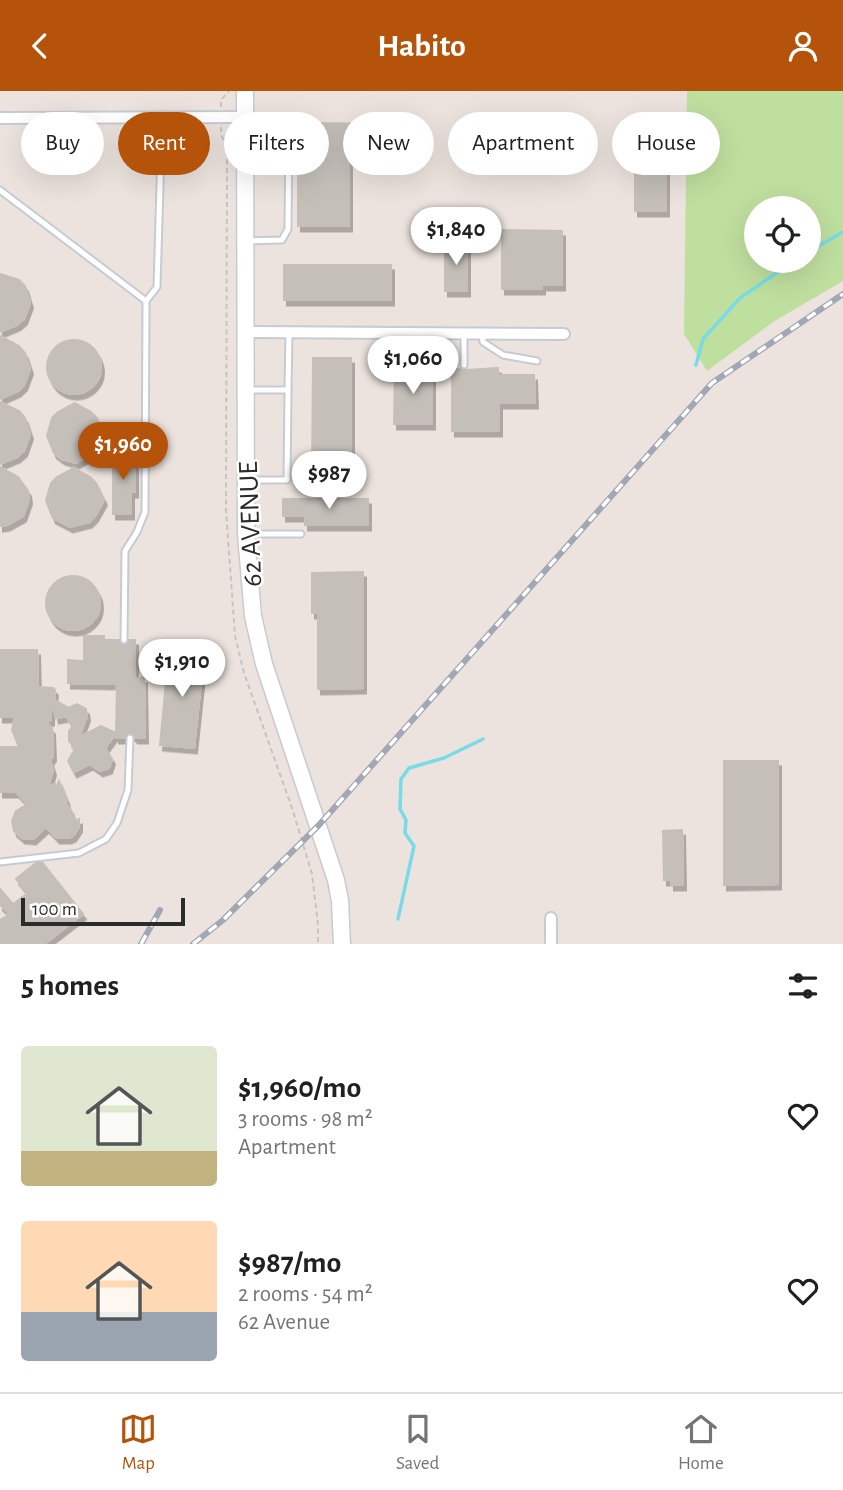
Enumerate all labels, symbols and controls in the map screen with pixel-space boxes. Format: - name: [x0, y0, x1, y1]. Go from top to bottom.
- icon: back: [21, 27, 59, 65]
- icon: person: [784, 27, 822, 65]
- text: Habito: [377, 30, 466, 62]
- chip: Buy: [21, 112, 104, 175]
- chip: Rent: [118, 112, 210, 175]
- chip: Filters: [224, 112, 329, 175]
- chip: New: [343, 112, 434, 175]
- chip: Apartment: [448, 112, 598, 175]
- chip: House: [612, 112, 720, 175]
- map controls: [744, 196, 821, 273]
- button: locate: [744, 196, 821, 273]
- pin: $1,840: [399, 207, 513, 267]
- text: $1,840: [427, 218, 485, 241]
- pin: $1,060: [356, 337, 470, 396]
- text: $1,060: [384, 347, 442, 370]
- pin: $1,960: [66, 423, 180, 482]
- text: $1,960: [94, 433, 152, 456]
- pin: $987: [288, 451, 370, 511]
- street label: 62 AVENUE: [235, 461, 267, 587]
- text: $987: [308, 462, 350, 485]
- pin: $1,910: [125, 639, 239, 699]
- text: $1,910: [154, 650, 210, 673]
- scale bar: [21, 895, 186, 927]
- text: 100 m: [32, 900, 77, 919]
- icon: filters: [784, 967, 822, 1005]
- text: 5 homes: [21, 971, 119, 1001]
- text: $1,960/mo: [238, 1073, 361, 1103]
- icon: home: [77, 1074, 161, 1158]
- icon: heart: [784, 1097, 822, 1135]
- text: 3 rooms · 98 m²: [238, 1108, 373, 1131]
- text: Apartment: [238, 1136, 336, 1159]
- text: $987/mo: [238, 1248, 341, 1278]
- icon: home: [77, 1249, 161, 1333]
- icon: heart: [784, 1272, 822, 1310]
- text: 2 rooms · 54 m²: [238, 1283, 373, 1306]
- text: 62 Avenue: [238, 1311, 330, 1334]
- tab: Map: [119, 1410, 157, 1475]
- tab: Saved: [396, 1410, 439, 1475]
- tab: Home: [678, 1410, 724, 1475]

